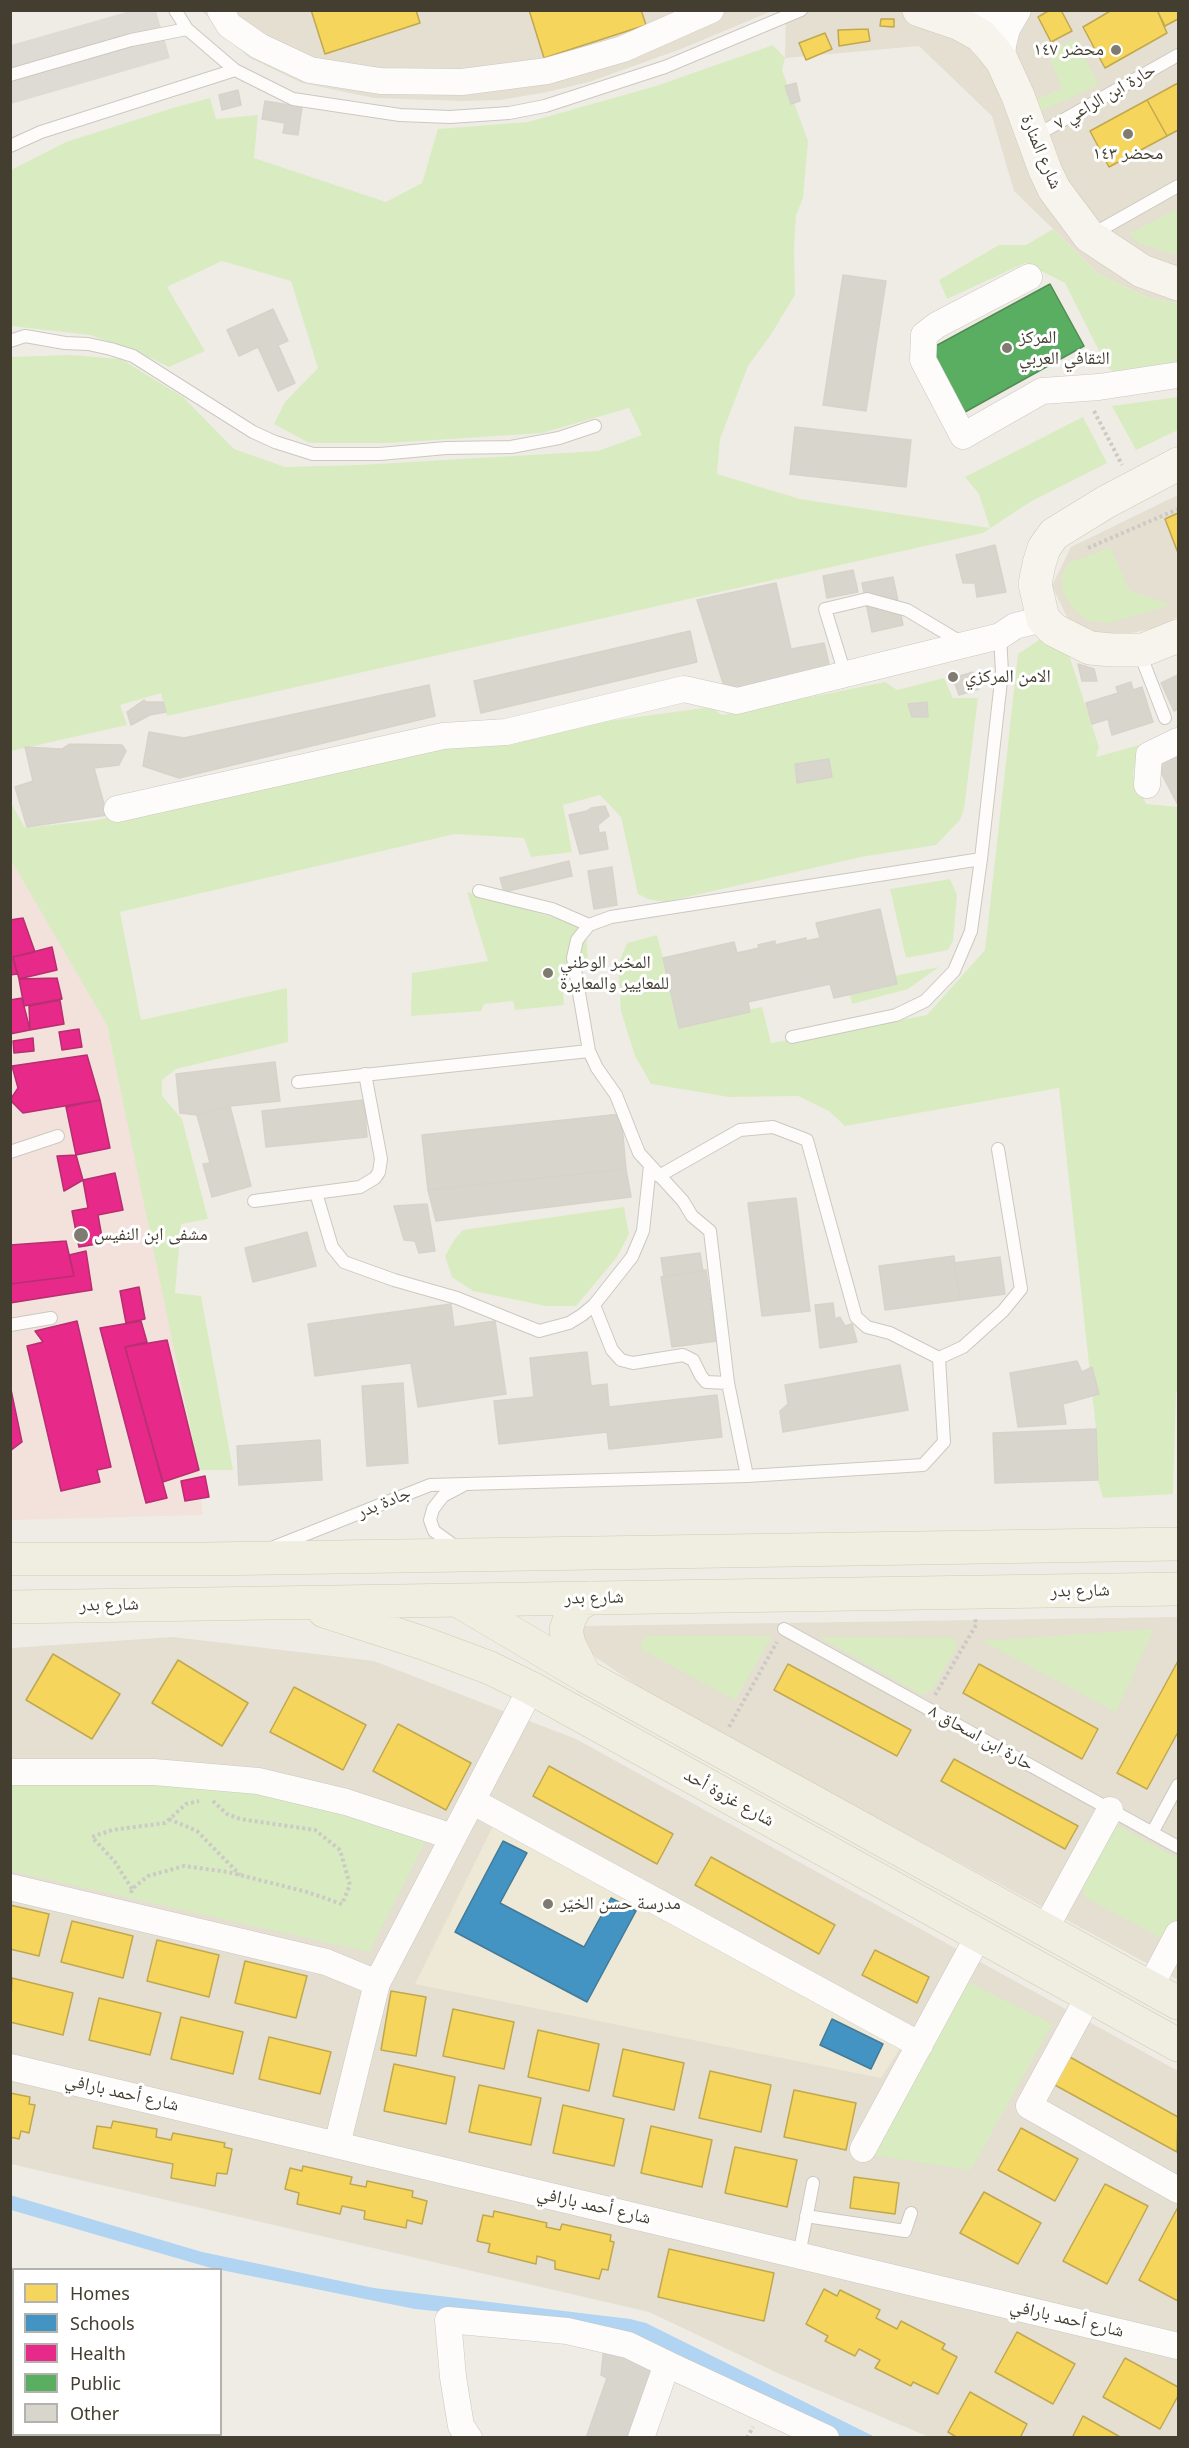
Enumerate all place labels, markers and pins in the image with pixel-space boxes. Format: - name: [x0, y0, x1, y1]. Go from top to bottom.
- place label: محضر ١٤٧: [1034, 39, 1104, 61]
- marker: محضر ١٤٧: [1109, 43, 1123, 57]
- marker: محضر ١٤٣: [1121, 127, 1135, 141]
- place label: محضر ١٤٣: [1093, 143, 1163, 165]
- place label: المركز الثقافي العربي: [1019, 327, 1110, 370]
- marker: المركز الثقافي العربي: [1000, 341, 1014, 355]
- place label: الامن المركزي: [965, 666, 1051, 688]
- marker: الامن المركزي: [946, 670, 960, 684]
- place label: المخبر الوطني للمعايير والمعايرة: [560, 952, 669, 994]
- marker: المخبر الوطني للمعايير والمعايرة: [541, 966, 555, 980]
- place label: مشفى ابن النفيس: [94, 1224, 208, 1246]
- marker: مشفى ابن النفيس: [72, 1226, 90, 1244]
- place label: مدرسة حسن الخيّر: [560, 1893, 681, 1915]
- marker: مدرسة حسن الخيّر: [541, 1897, 555, 1911]

